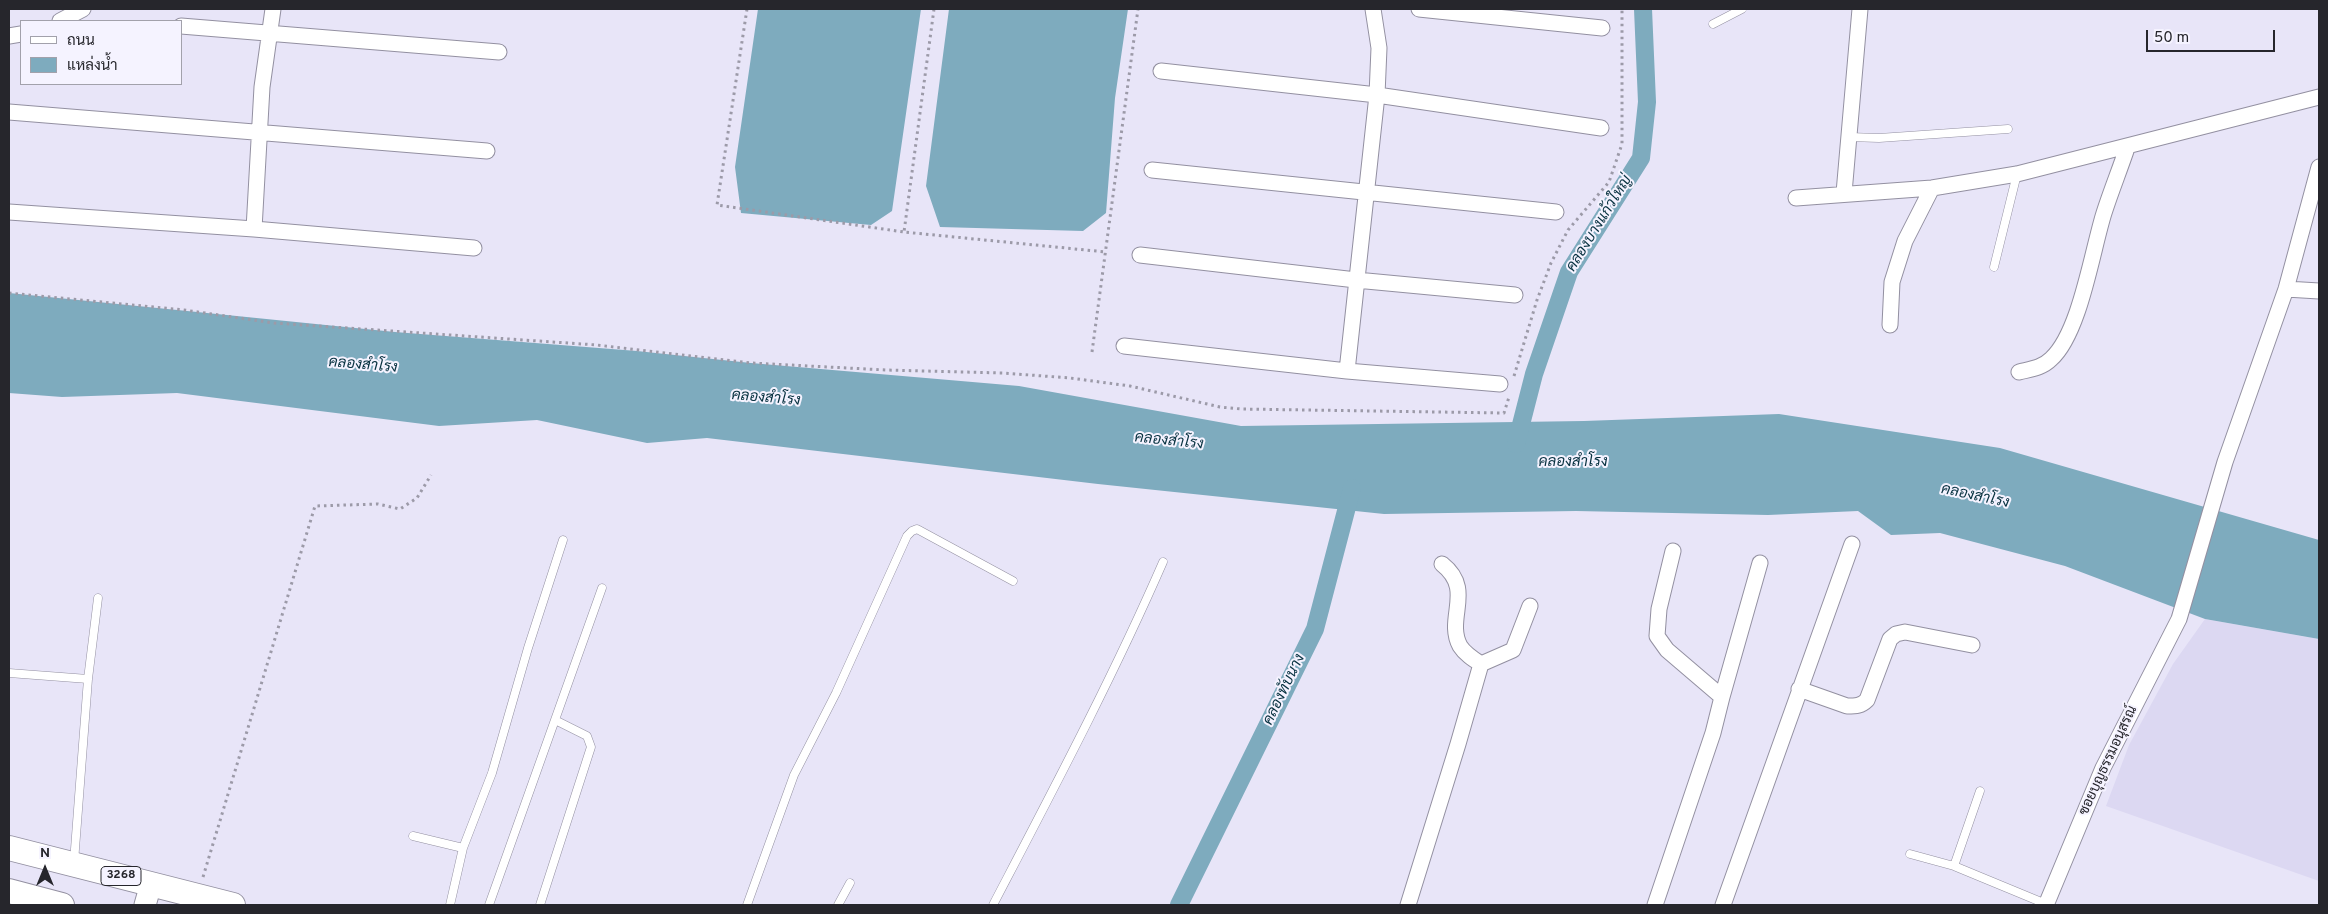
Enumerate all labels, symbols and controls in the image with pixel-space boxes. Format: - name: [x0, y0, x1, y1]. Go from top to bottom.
- legend: [20, 20, 182, 85]
- scale bar: [2148, 20, 2277, 52]
- text: 50 m: [2154, 29, 2189, 48]
- text: ถนน: [67, 32, 95, 51]
- text: แหล่งน้ำ: [67, 57, 118, 76]
- water label: คลองบางแก้วใหญ่: [1563, 173, 1637, 275]
- water label: คลองสำโรง: [328, 354, 398, 378]
- water label: คลองสำโรง: [731, 387, 801, 411]
- water label: คลองสำโรง: [1134, 429, 1204, 455]
- water label: คลองสำโรง: [1538, 454, 1608, 472]
- water label: คลองสำโรง: [1939, 481, 2011, 513]
- water label: คลองทับนาง: [1260, 652, 1310, 728]
- street label: ซอยบุญธรรมอนุสรณ์: [2076, 704, 2142, 818]
- north arrow: [20, 844, 70, 894]
- text: N: [40, 845, 50, 862]
- road number: 3268: [101, 866, 141, 886]

